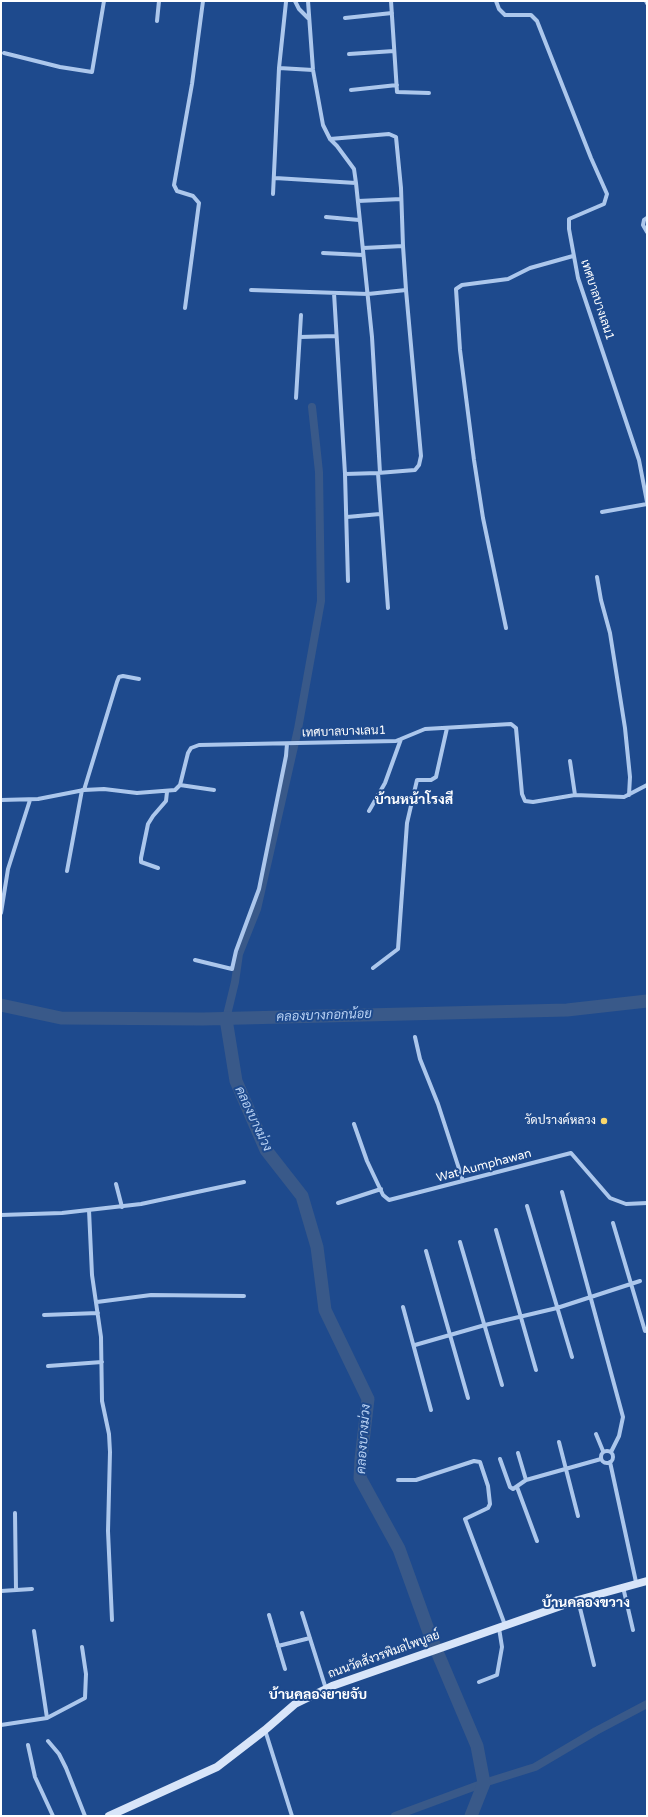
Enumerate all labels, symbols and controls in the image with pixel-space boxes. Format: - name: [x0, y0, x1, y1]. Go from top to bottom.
- street label: เทศบาลบางเลน1: [577, 258, 617, 342]
- street label: เทศบาลบางเลน1: [302, 723, 386, 741]
- district label: บ้านหน้าโรงสี: [375, 792, 453, 808]
- water label: คลองบางกอกน้อย: [276, 1007, 372, 1025]
- water label: คลองบางม่วง: [231, 1084, 275, 1154]
- place label: วัดปรางค์หลวง: [524, 1114, 596, 1128]
- marker: วัดปรางค์หลวง: [599, 1116, 609, 1126]
- street label: Wat Aumphawan: [435, 1146, 533, 1186]
- water label: คลองบางม่วง: [354, 1404, 374, 1474]
- district label: บ้านคลองขวาง: [542, 1595, 630, 1611]
- street label: ถนนวัดสังวรพิมลไพบูลย์: [326, 1628, 442, 1682]
- district label: บ้านคลองยายจับ: [269, 1687, 367, 1703]

